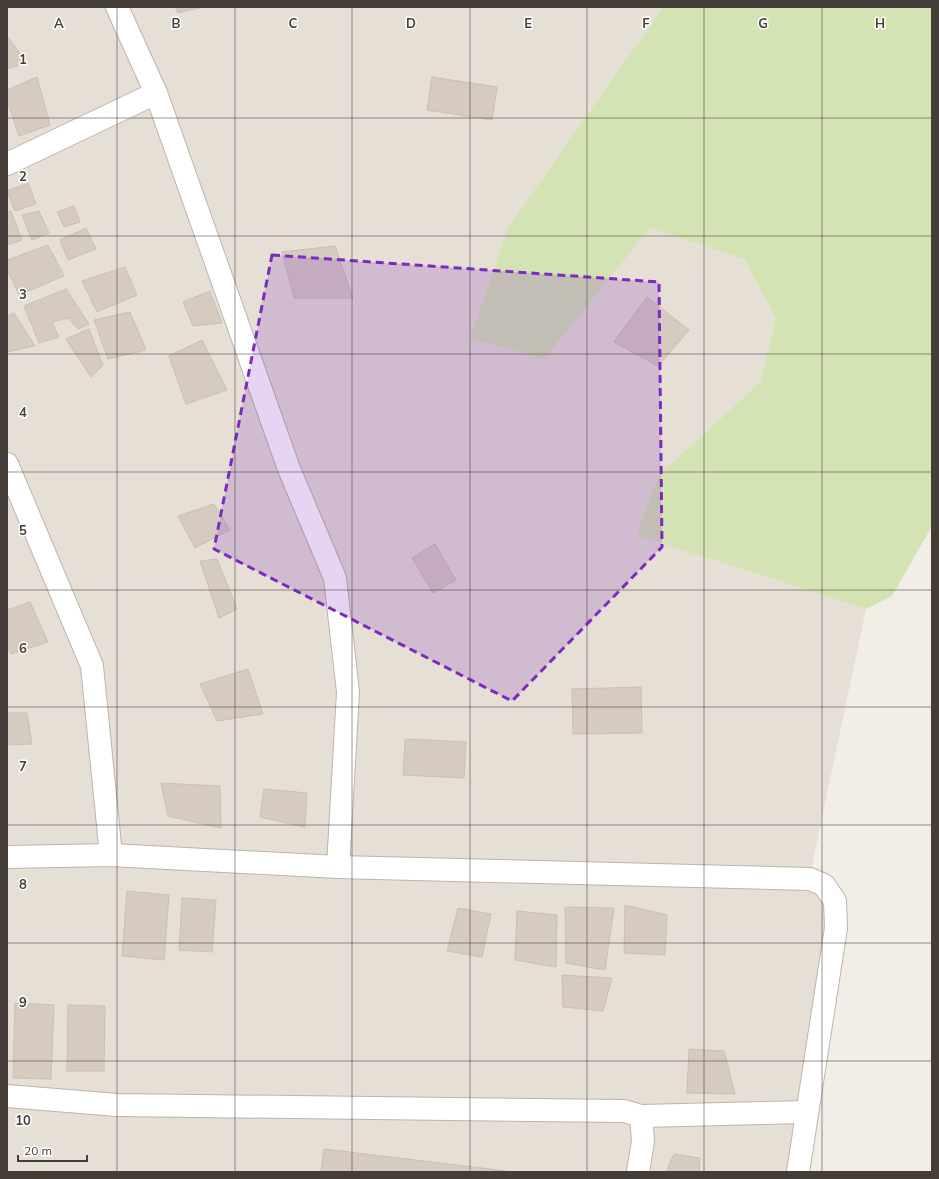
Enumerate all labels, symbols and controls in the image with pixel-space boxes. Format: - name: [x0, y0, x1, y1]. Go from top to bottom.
- text: A: [54, 15, 64, 31]
- text: B: [172, 15, 181, 31]
- text: C: [289, 15, 298, 31]
- text: D: [406, 15, 416, 31]
- text: E: [524, 15, 532, 31]
- text: F: [642, 15, 650, 31]
- text: G: [758, 15, 768, 31]
- text: H: [875, 15, 885, 31]
- text: 1: [19, 51, 27, 67]
- text: 2: [19, 168, 27, 184]
- text: 3: [19, 286, 27, 302]
- text: 4: [19, 404, 27, 420]
- text: 5: [19, 522, 27, 538]
- text: 6: [19, 640, 27, 656]
- text: 7: [19, 758, 27, 774]
- text: 8: [19, 876, 27, 892]
- text: 9: [19, 994, 27, 1010]
- text: 10: [15, 1112, 31, 1128]
- scale bar: [18, 1137, 87, 1163]
- text: 20 m: [24, 1143, 52, 1158]

